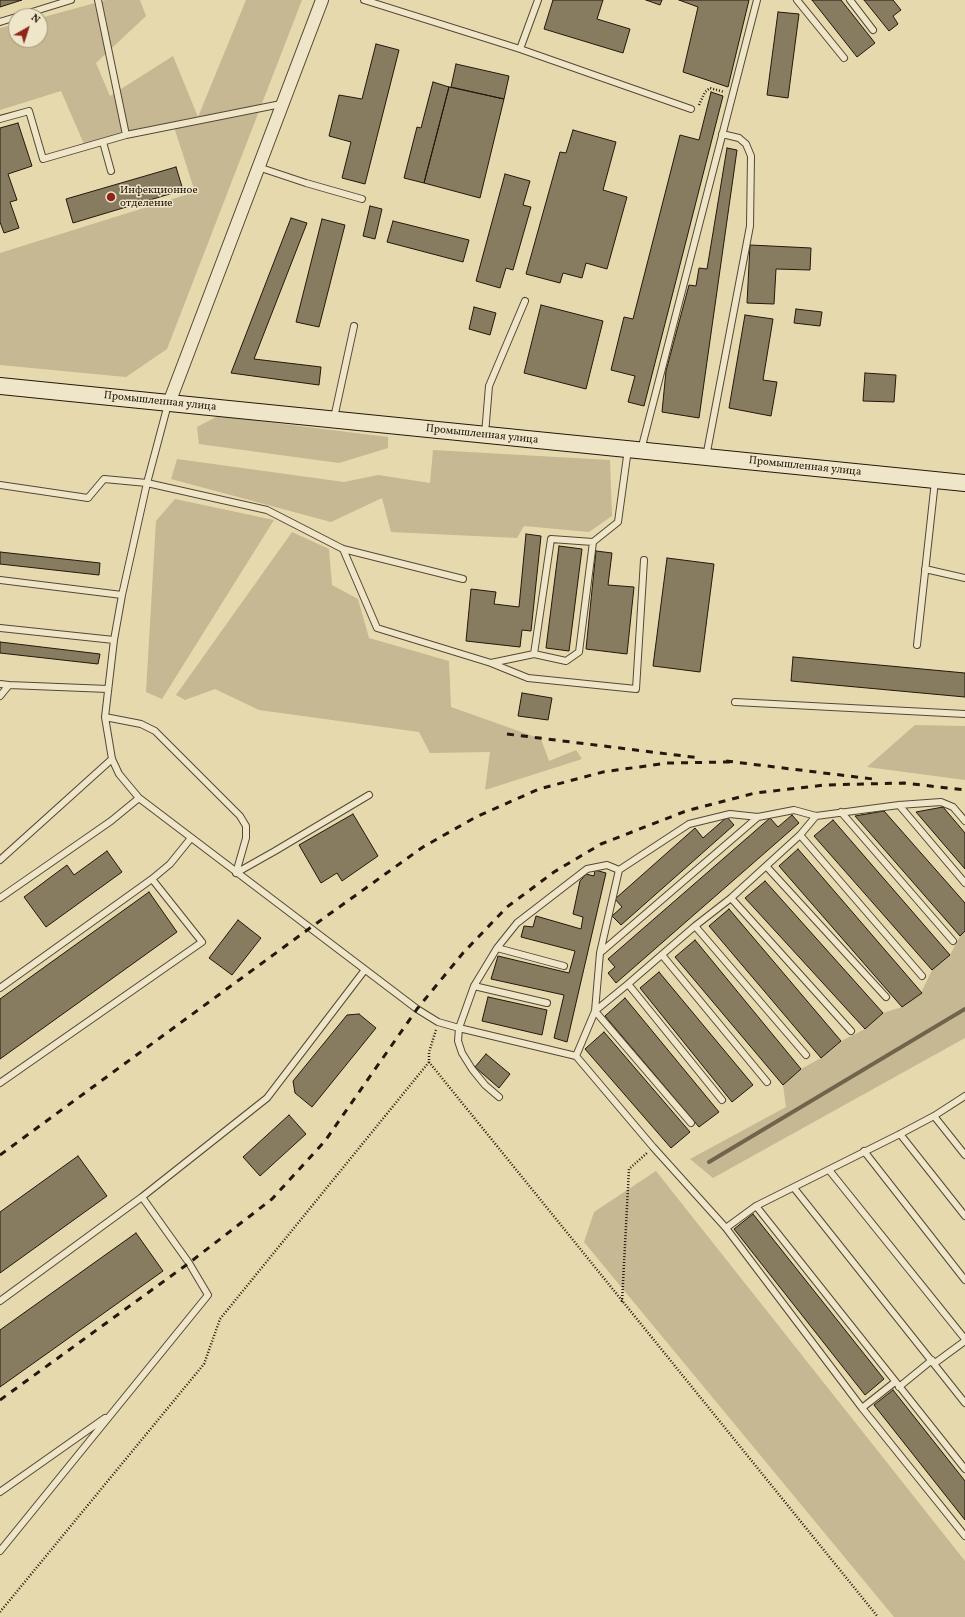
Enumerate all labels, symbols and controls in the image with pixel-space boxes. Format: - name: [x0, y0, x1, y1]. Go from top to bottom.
- north arrow: [8, 8, 48, 48]
- text: N: [27, 11, 43, 27]
- place label: Инфекционное отделение: [120, 184, 198, 210]
- marker: Инфекционное отделение: [105, 191, 117, 203]
- street label: Промышленная улица: [103, 390, 217, 414]
- street label: Промышленная улица: [425, 423, 539, 447]
- street label: Промышленная улица: [748, 455, 862, 479]

